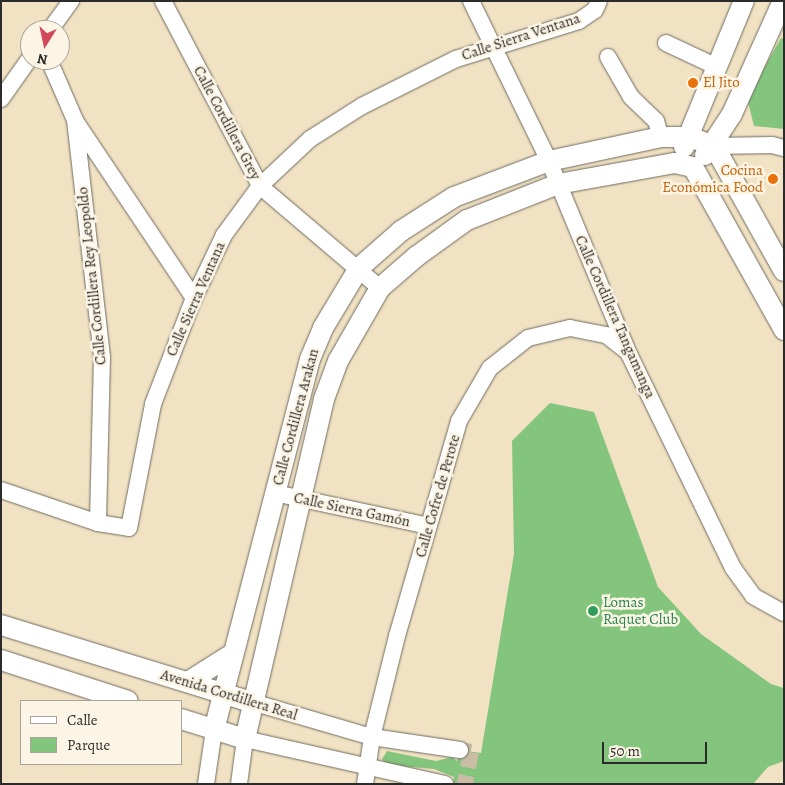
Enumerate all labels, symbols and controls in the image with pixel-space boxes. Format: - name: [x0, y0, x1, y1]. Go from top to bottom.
- street label: Calle Sierra Ventana: [459, 9, 583, 65]
- north arrow: [20, 20, 70, 70]
- text: N: [36, 49, 49, 70]
- street label: Calle Cordillera Grey: [189, 63, 265, 183]
- place label: El Jito: [703, 74, 740, 92]
- marker: El Jito: [687, 77, 699, 89]
- place label: Cocina Económica Food: [662, 161, 763, 196]
- marker: Cocina Económica Food: [767, 173, 779, 185]
- street label: Calle Cordillera Rey Leopoldo: [74, 186, 110, 366]
- street label: Calle Cordillera Tangamanga: [571, 233, 659, 401]
- street label: Calle Sierra Ventana: [163, 239, 229, 359]
- street label: Calle Cordillera Arakan: [269, 347, 323, 487]
- street label: Calle Cofre de Perote: [412, 432, 464, 560]
- street label: Calle Sierra Gamón: [292, 489, 412, 531]
- place label: Lomas Raquet Club: [603, 593, 678, 628]
- marker: Lomas Raquet Club: [587, 605, 599, 617]
- street label: Avenida Cordillera Real: [158, 666, 300, 724]
- legend: [20, 700, 182, 765]
- text: Calle: [67, 710, 97, 730]
- scale bar: [605, 732, 710, 764]
- text: Parque: [67, 735, 110, 755]
- text: 50 m: [610, 741, 640, 761]

